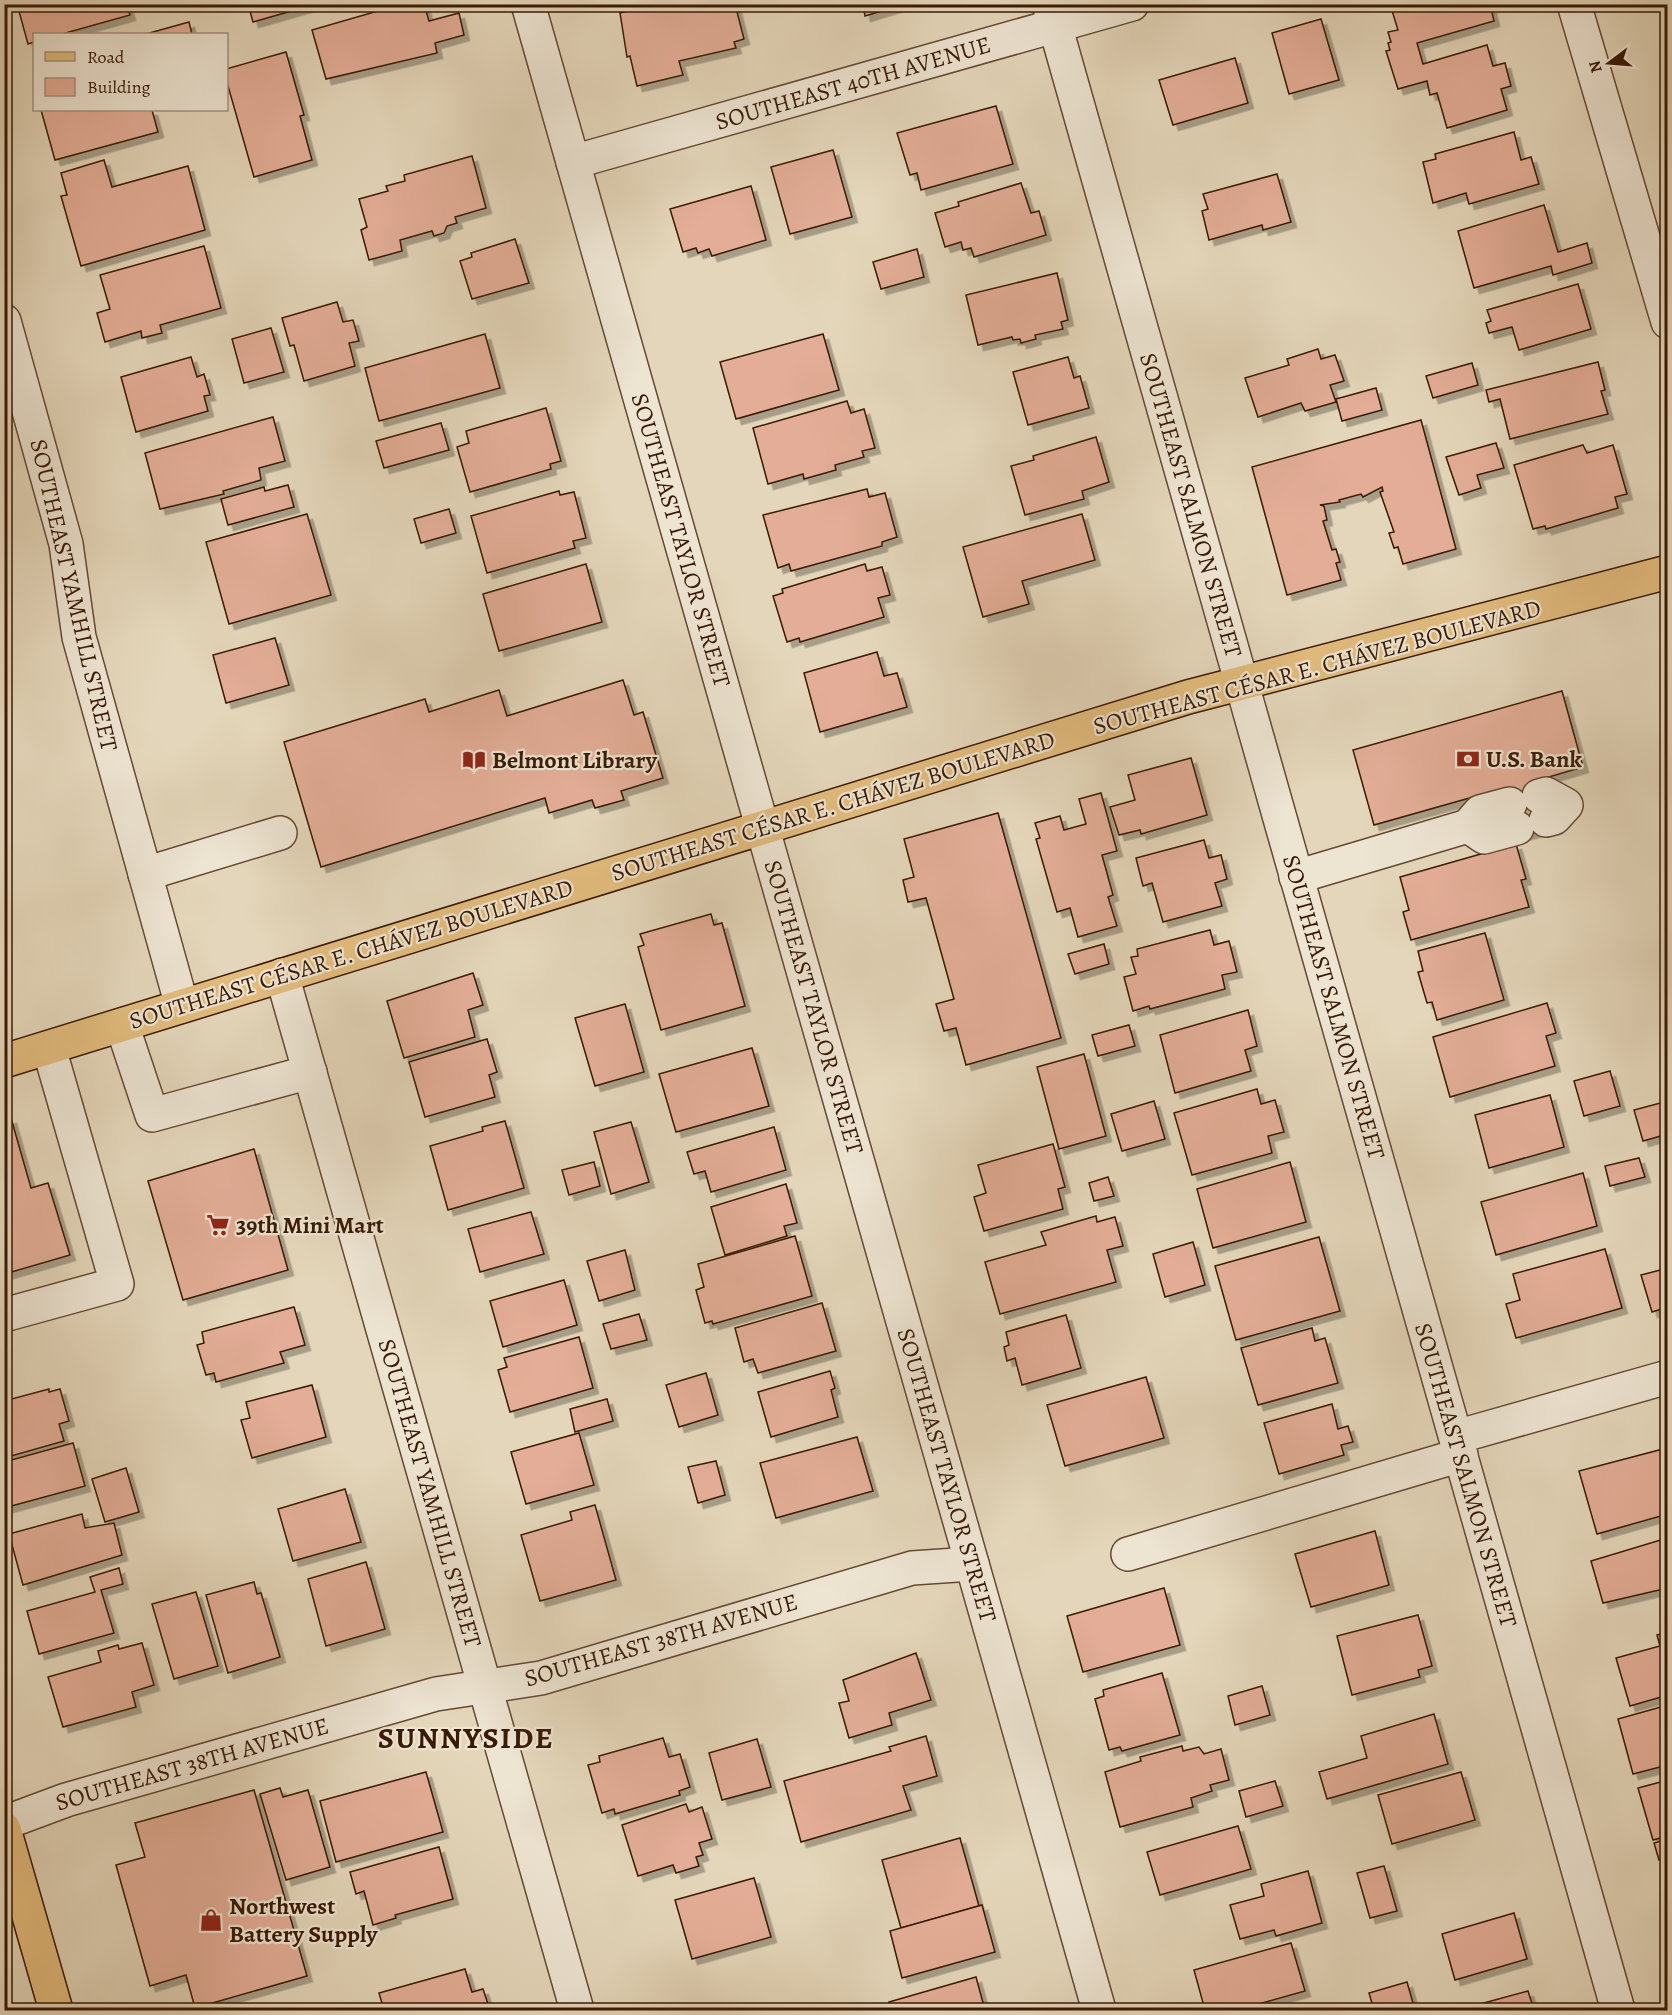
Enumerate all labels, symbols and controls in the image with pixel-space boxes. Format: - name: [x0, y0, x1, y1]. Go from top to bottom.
- street label: SOUTHEAST 40TH AVENUE: [712, 28, 994, 138]
- legend: [33, 33, 228, 111]
- north arrow: [1579, 33, 1639, 93]
- text: Road: [87, 45, 125, 69]
- text: N: [1583, 58, 1608, 75]
- text: Building: [87, 75, 151, 99]
- street label: SOUTHEAST SALMON STREET: [1132, 349, 1250, 661]
- street label: SOUTHEAST TAYLOR STREET: [624, 389, 738, 691]
- street label: SOUTHEAST YAMHILL STREET: [22, 436, 126, 754]
- street label: SOUTHEAST CÉSAR E. CHÁVEZ BOULEVARD: [1090, 592, 1544, 742]
- street label: SOUTHEAST CÉSAR E. CHÁVEZ BOULEVARD: [607, 723, 1059, 889]
- place label: U.S. Bank: [1486, 743, 1583, 775]
- place label: Belmont Library: [492, 744, 658, 776]
- bank icon: U.S. Bank: [1455, 746, 1481, 772]
- library icon: Belmont Library: [461, 747, 487, 773]
- street label: SOUTHEAST SALMON STREET: [1275, 851, 1393, 1163]
- street label: SOUTHEAST TAYLOR STREET: [757, 856, 871, 1158]
- street label: SOUTHEAST CÉSAR E. CHÁVEZ BOULEVARD: [125, 871, 577, 1037]
- place label: 39th Mini Mart: [236, 1209, 384, 1241]
- supermarket icon: 39th Mini Mart: [205, 1212, 231, 1238]
- street label: SOUTHEAST SALMON STREET: [1407, 1319, 1525, 1631]
- street label: SOUTHEAST TAYLOR STREET: [890, 1324, 1004, 1626]
- street label: SOUTHEAST YAMHILL STREET: [371, 1335, 489, 1651]
- street label: SOUTHEAST 38TH AVENUE: [521, 1586, 801, 1694]
- street label: SOUTHEAST 38TH AVENUE: [52, 1710, 332, 1818]
- district label: SUNNYSIDE: [378, 1718, 554, 1758]
- place label: Northwest Battery Supply: [229, 1890, 378, 1950]
- shop icon: Northwest Battery Supply: [198, 1907, 224, 1933]

